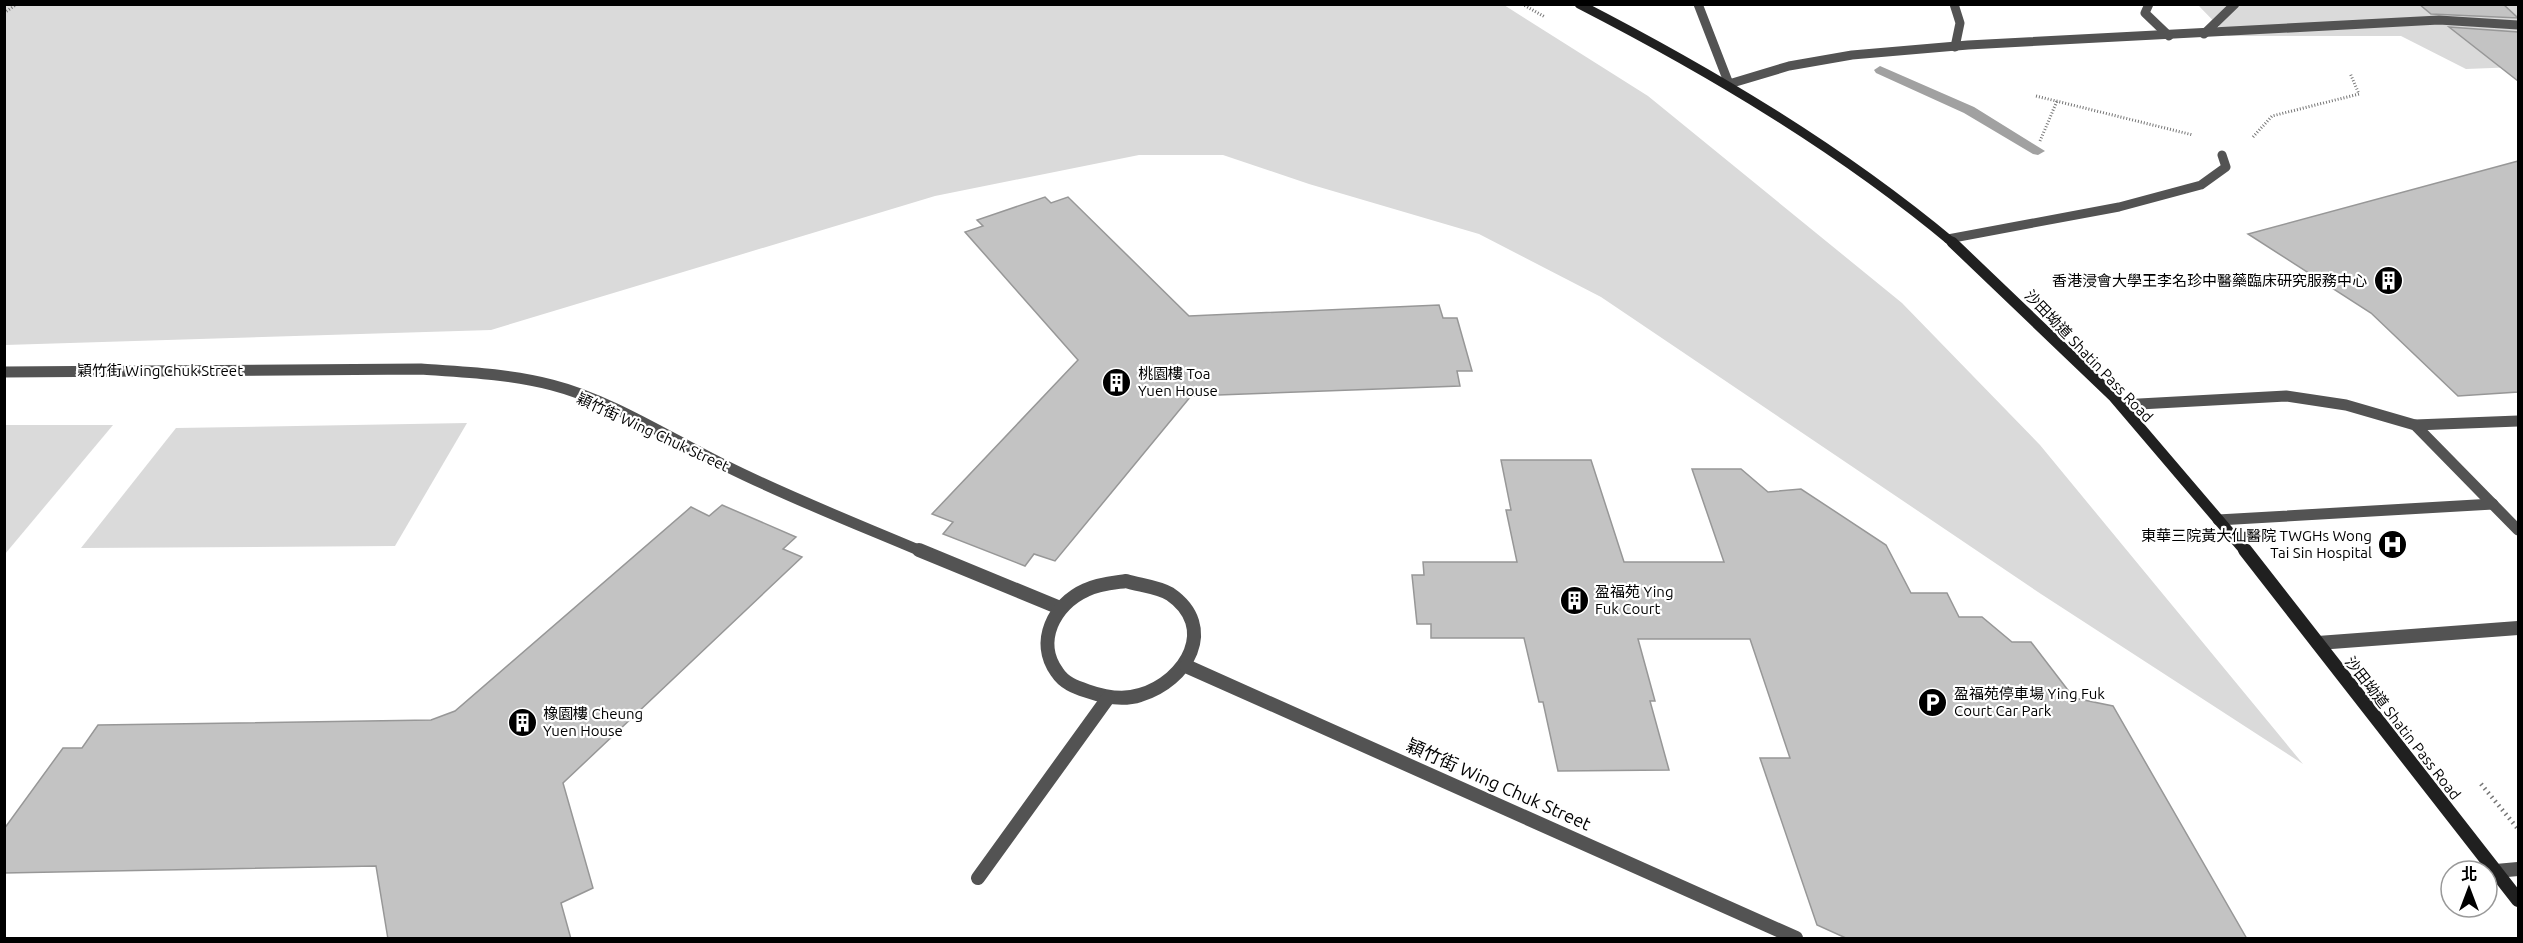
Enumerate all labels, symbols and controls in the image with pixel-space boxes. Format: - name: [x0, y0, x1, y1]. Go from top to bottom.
- building icon: 香港浸會大學王李名珍中醫藥臨床研究服務中心: [2372, 264, 2404, 296]
- place label: 香港浸會大學王李名珍中醫藥臨床研究服務中心: [2052, 272, 2367, 289]
- street label: 沙田坳道 Shatin Pass Road: [2022, 287, 2156, 425]
- street label: 穎竹街 Wing Chuk Street: [77, 362, 243, 379]
- place label: 桃園樓 Toa Yuen House: [1138, 365, 1218, 399]
- building icon: 桃園樓 Toa Yuen House: [1101, 366, 1133, 398]
- street label: 穎竹街 Wing Chuk Street: [574, 389, 732, 475]
- place label: 東華三院黃大仙醫院 TWGHs Wong Tai Sin Hospital: [2141, 527, 2372, 561]
- hospital icon: 東華三院黃大仙醫院 TWGHs Wong Tai Sin Hospital: [2377, 528, 2409, 560]
- place label: 盈福苑 Ying Fuk Court: [1595, 583, 1674, 617]
- building icon: 盈福苑 Ying Fuk Court: [1558, 584, 1590, 616]
- street label: 沙田坳道 Shatin Pass Road: [2342, 653, 2464, 803]
- place label: 盈福苑停車場 Ying Fuk Court Car Park: [1954, 685, 2105, 719]
- parking icon: 盈福苑停車場 Ying Fuk Court Car Park: [1917, 686, 1949, 718]
- place label: 橡園樓 Cheung Yuen House: [543, 705, 643, 739]
- building icon: 橡園樓 Cheung Yuen House: [506, 706, 538, 738]
- street label: 穎竹街 Wing Chuk Street: [1404, 734, 1594, 834]
- north arrow: [2439, 859, 2499, 919]
- text: 北: [2461, 865, 2477, 883]

